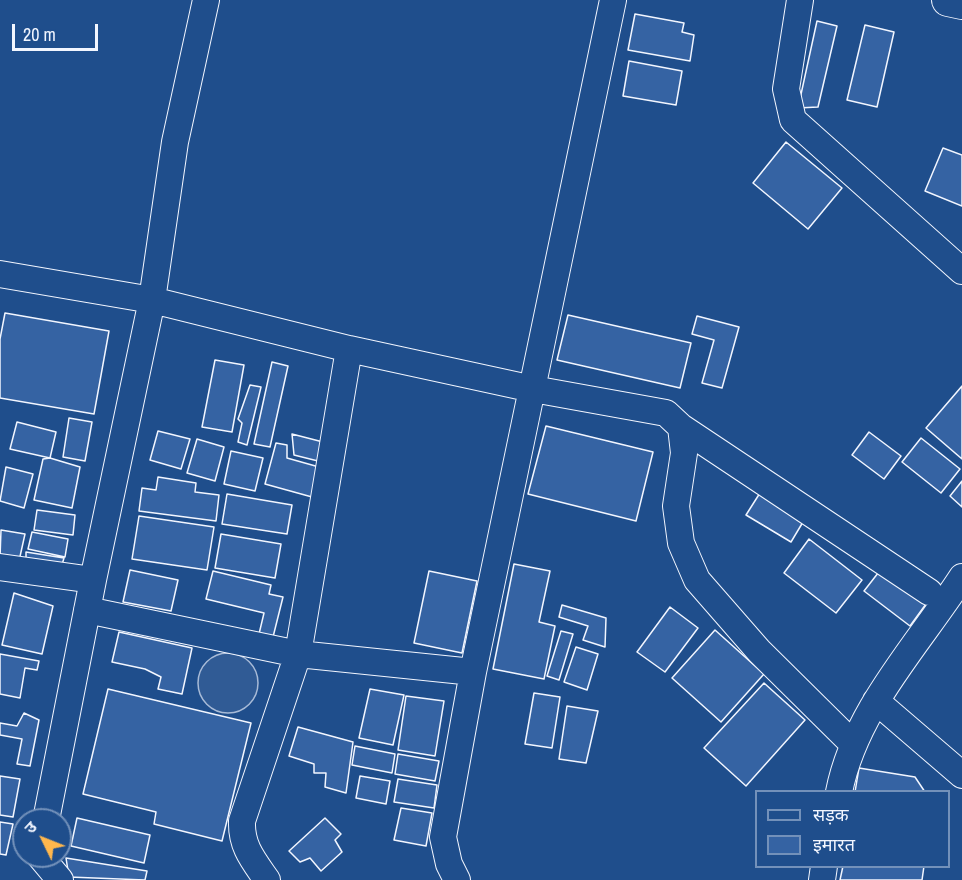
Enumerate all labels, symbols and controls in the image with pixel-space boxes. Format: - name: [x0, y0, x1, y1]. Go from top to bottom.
- scale bar: [15, 12, 100, 50]
- text: 20 m: [23, 22, 56, 47]
- legend: [755, 790, 950, 868]
- text: सड़क: [813, 802, 849, 827]
- north arrow: [12, 808, 72, 868]
- text: उ: [19, 816, 42, 838]
- text: इमारत: [813, 832, 855, 857]

